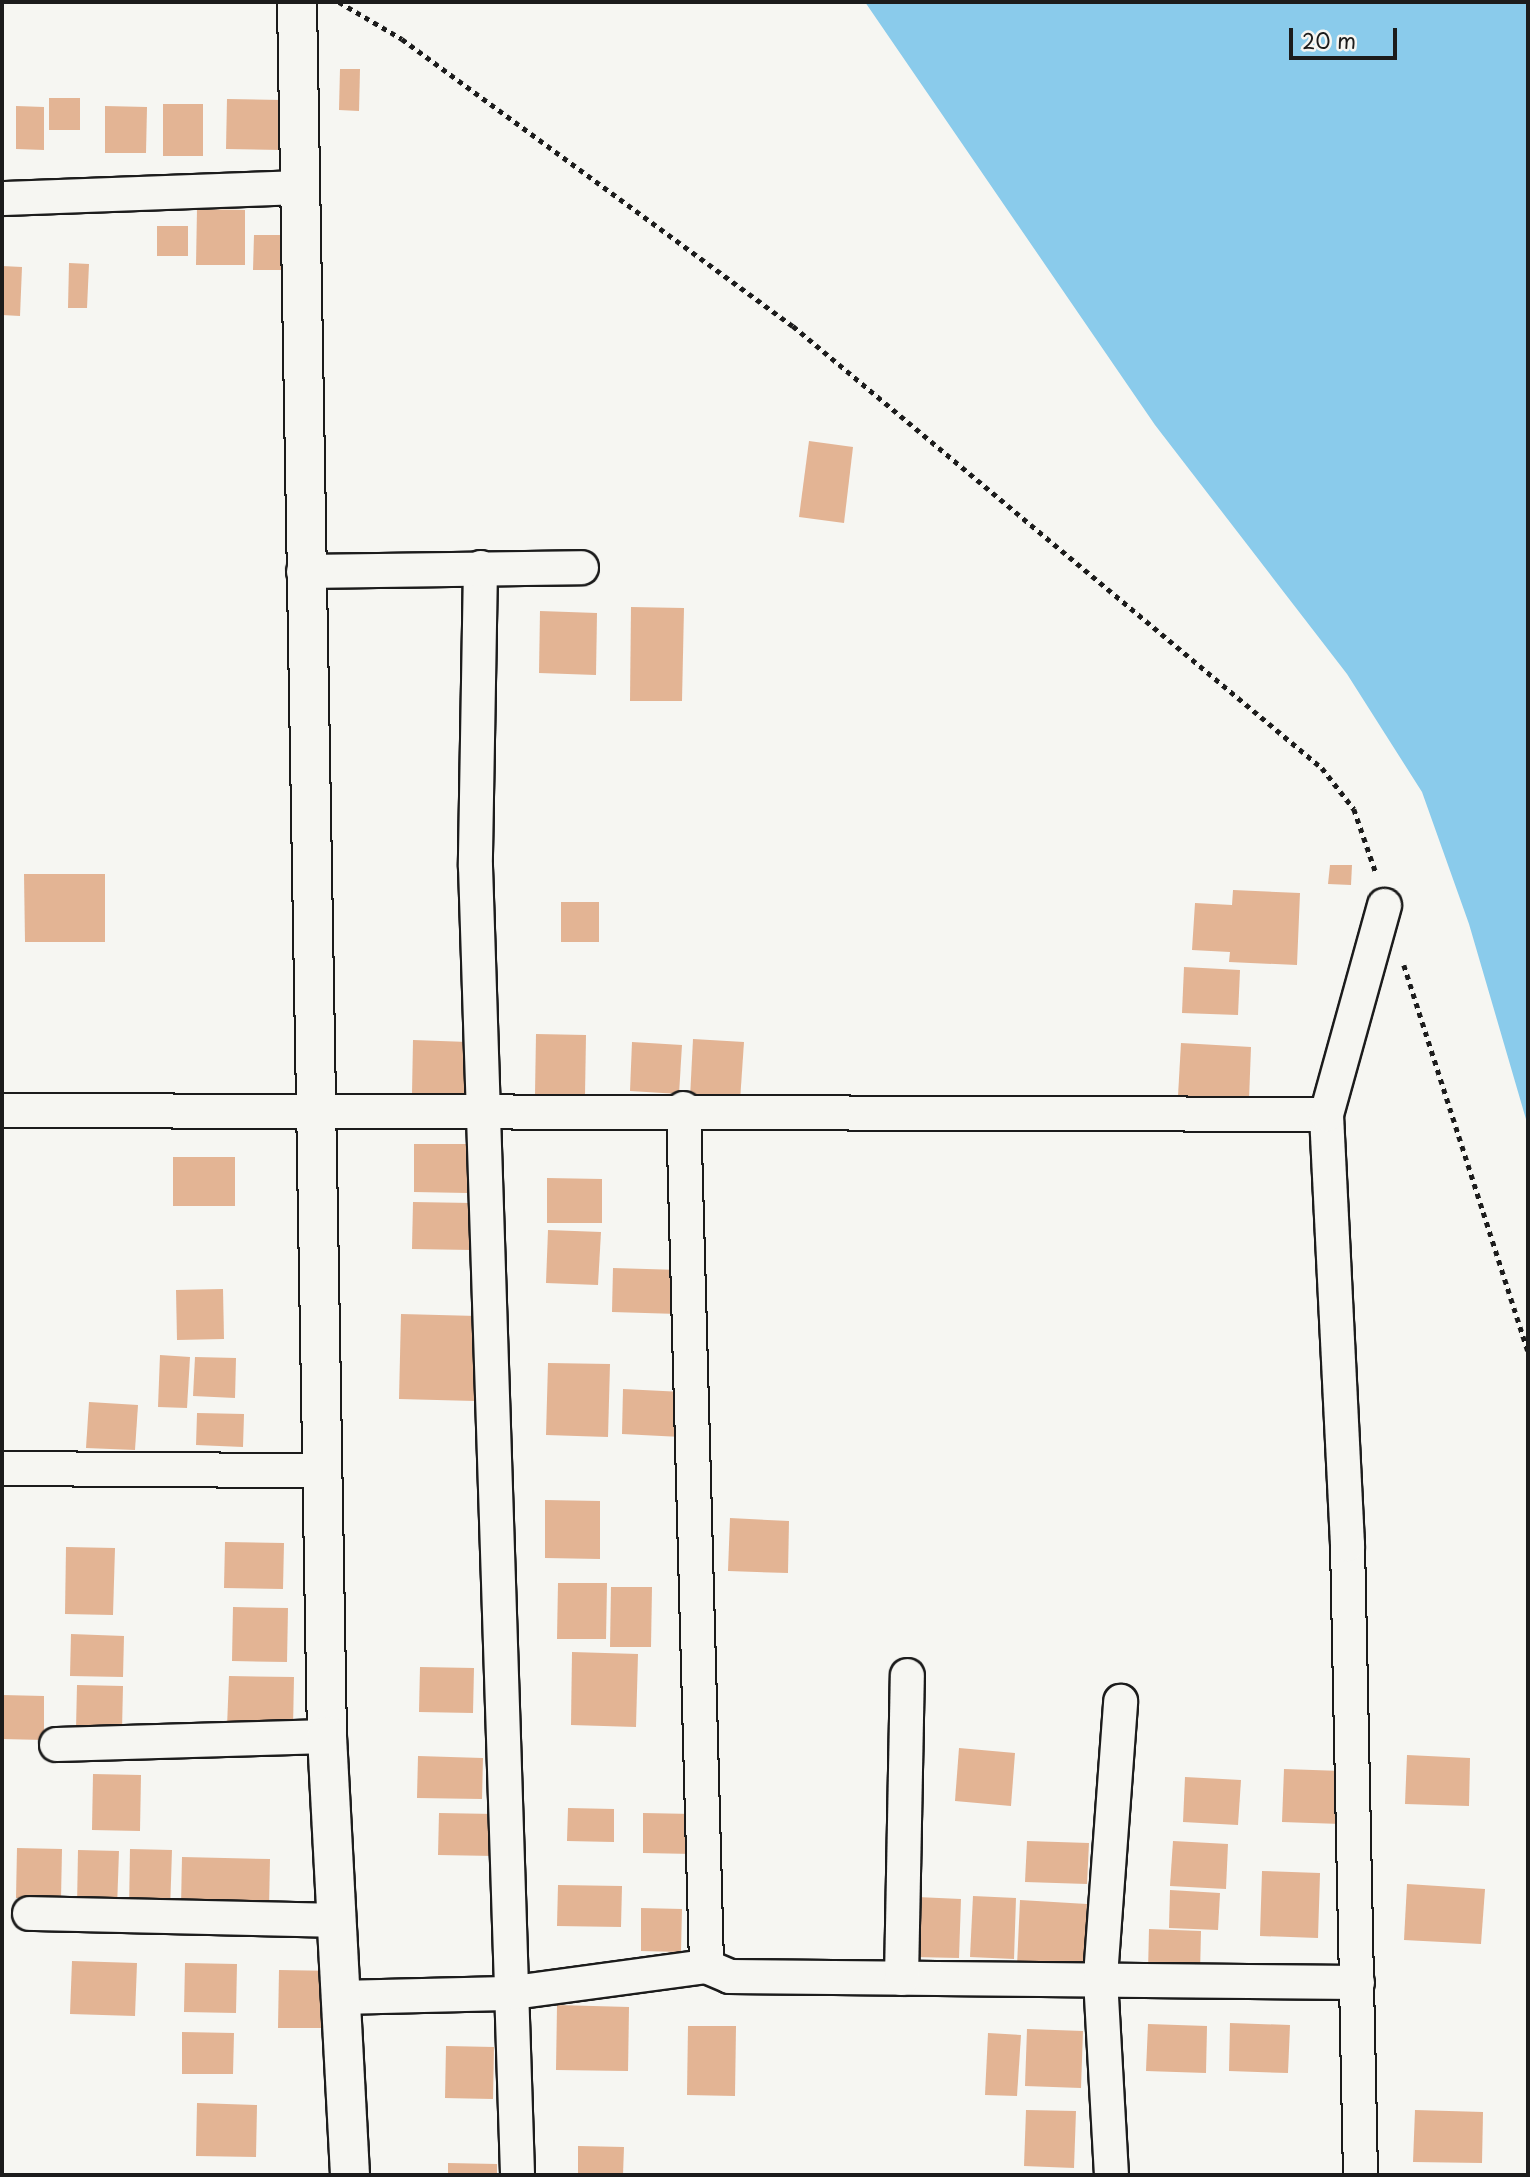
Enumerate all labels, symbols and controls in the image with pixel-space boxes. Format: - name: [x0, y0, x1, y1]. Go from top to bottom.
- scale bar: [1292, 14, 1400, 58]
- text: 20 m: [1302, 24, 1356, 56]

